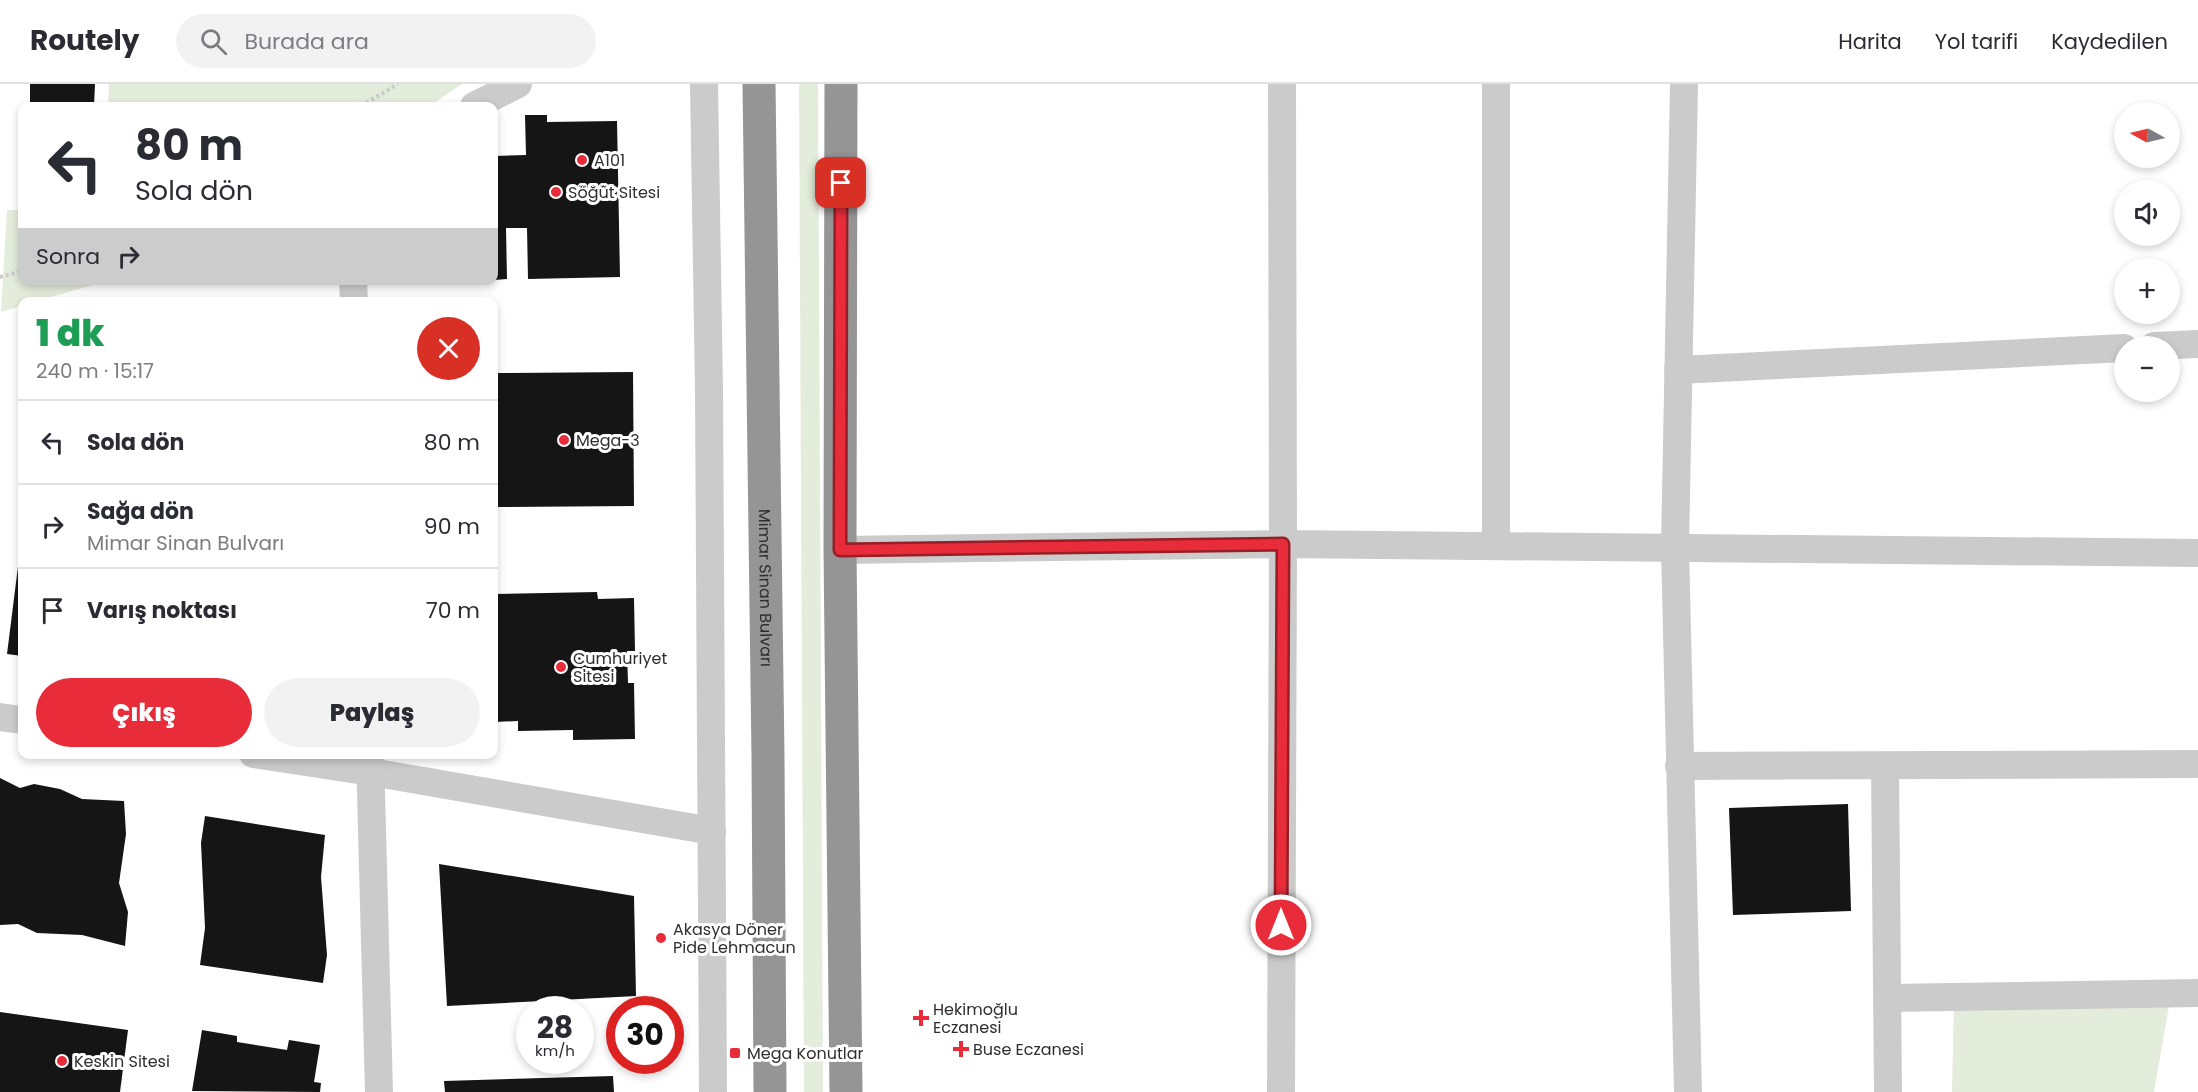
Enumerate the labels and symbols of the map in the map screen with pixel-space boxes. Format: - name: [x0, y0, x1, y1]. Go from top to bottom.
- north arrow: [2114, 102, 2180, 168]
- place label: A101: [594, 149, 625, 172]
- marker: A101: [575, 153, 589, 167]
- pin: [815, 157, 866, 208]
- place label: Söğüt Sitesi: [568, 181, 660, 204]
- marker: Söğüt Sitesi: [549, 185, 563, 199]
- place label: Mega-3: [576, 429, 640, 452]
- marker: Mega-3: [557, 433, 571, 447]
- street label: Mimar Sinan Bulvarı: [753, 509, 778, 667]
- place label: Cumhuriyet Sitesi: [573, 647, 667, 688]
- marker: Cumhuriyet Sitesi: [554, 660, 568, 674]
- position arrow: [1249, 893, 1313, 957]
- place label: Akasya Döner Pide Lehmacun: [673, 918, 796, 959]
- marker: Akasya Döner Pide Lehmacun: [654, 931, 668, 945]
- speed limit sign: 30: [606, 996, 684, 1074]
- place label: Hekimoğlu Eczanesi: [933, 998, 1018, 1039]
- marker: Hekimoğlu Eczanesi: [914, 1011, 928, 1025]
- place label: Buse Eczanesi: [973, 1038, 1084, 1061]
- place label: Mega Konutlar: [747, 1042, 863, 1065]
- marker: Buse Eczanesi: [954, 1042, 968, 1056]
- marker: Mega Konutlar: [728, 1046, 742, 1060]
- place label: Keskin Sitesi: [74, 1050, 170, 1073]
- marker: Keskin Sitesi: [55, 1054, 69, 1068]

